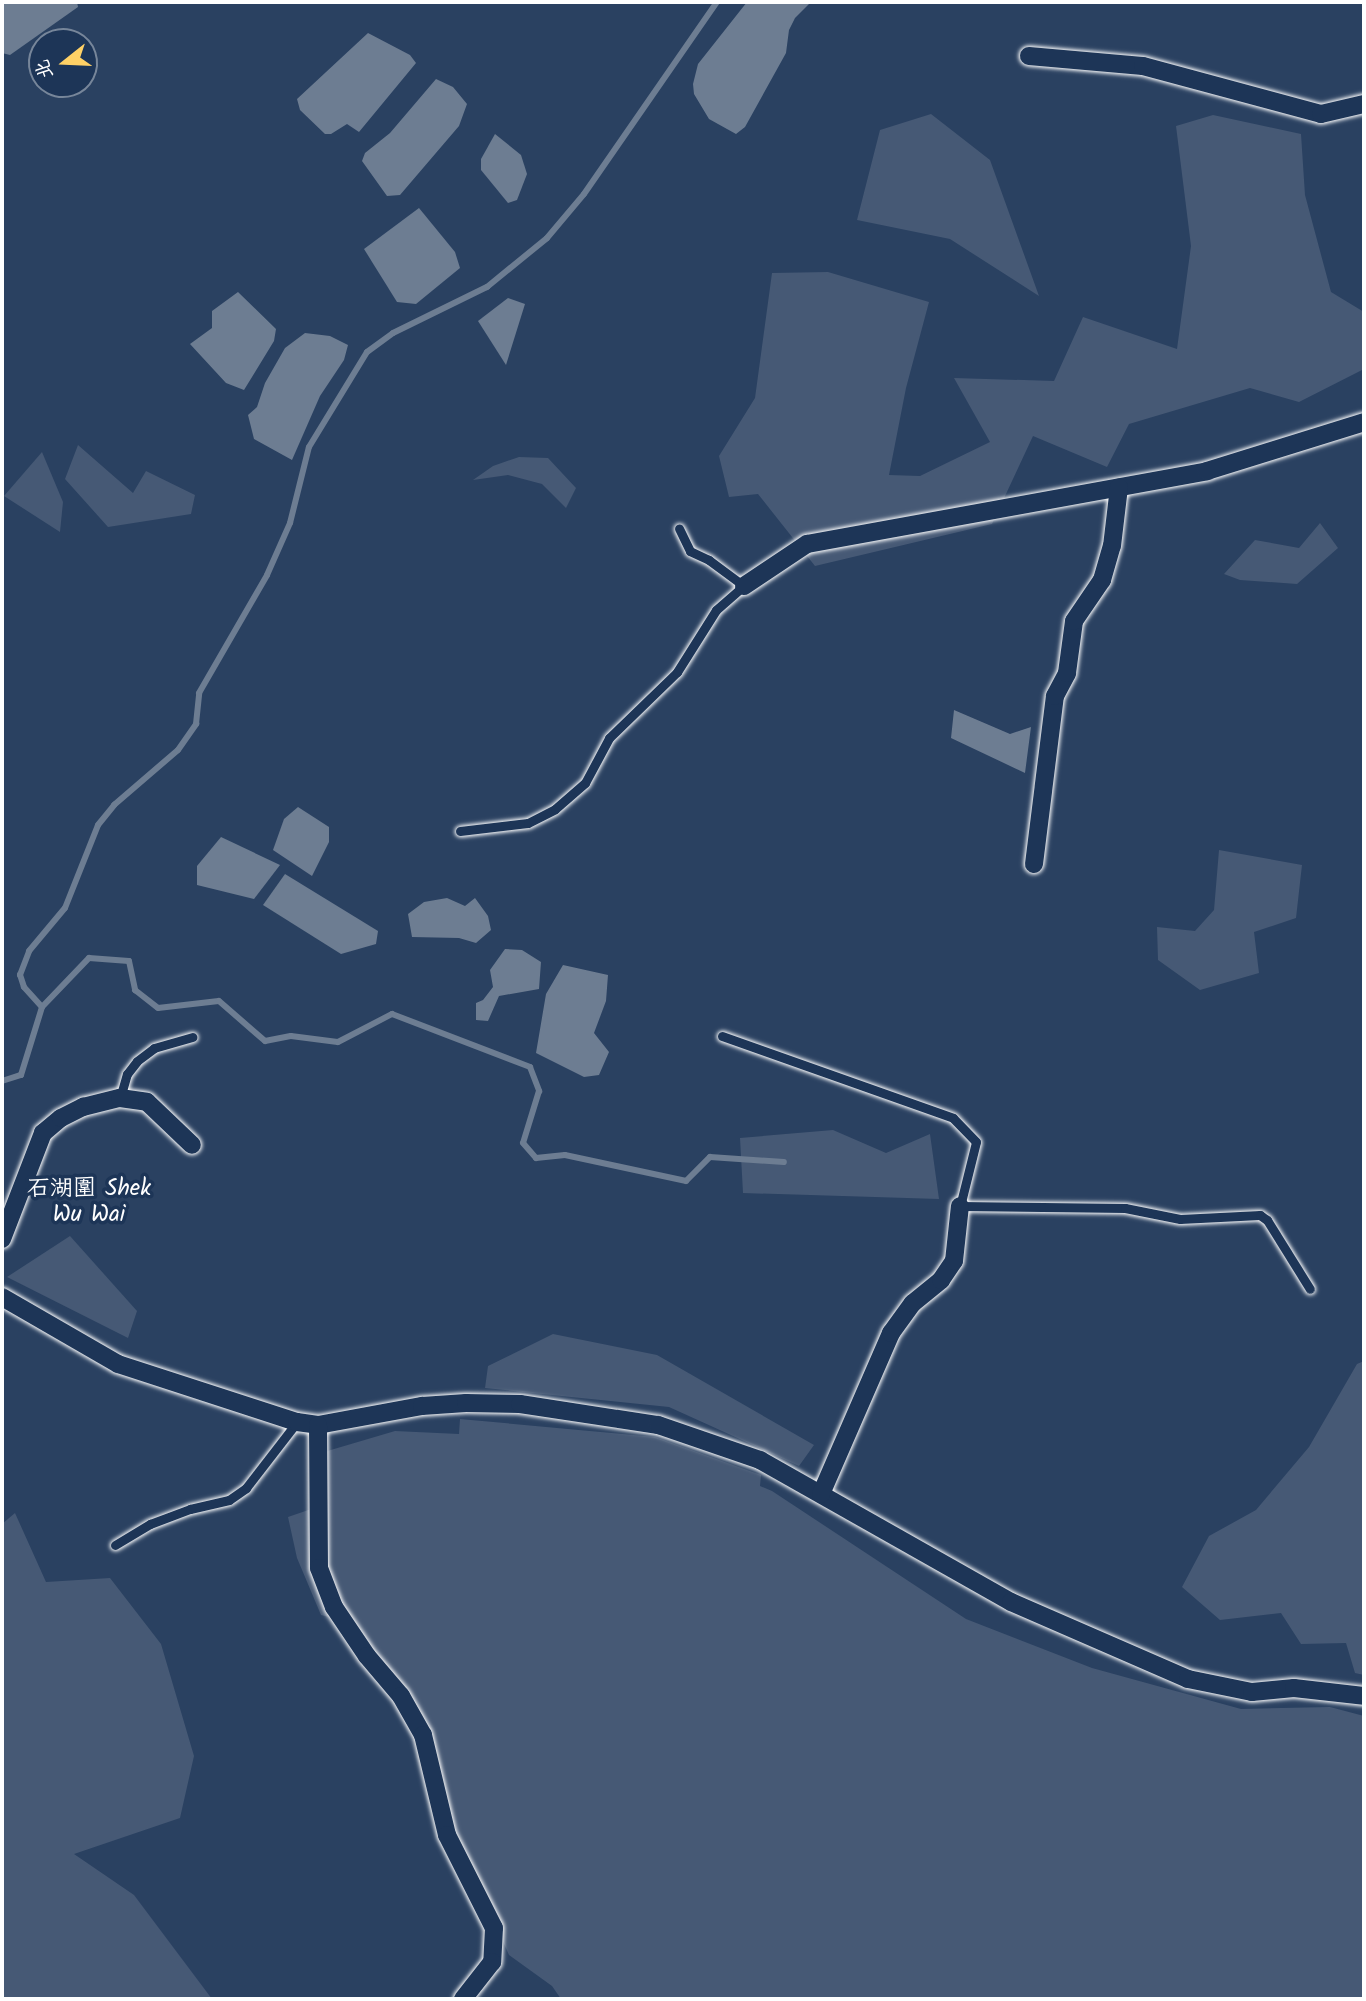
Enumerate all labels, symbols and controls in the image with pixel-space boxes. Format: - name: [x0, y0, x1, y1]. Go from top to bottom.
- north arrow: [28, 28, 98, 98]
- text: 北: [28, 55, 62, 83]
- district label: 石湖圍 Shek Wu Wai: [27, 1175, 151, 1229]

